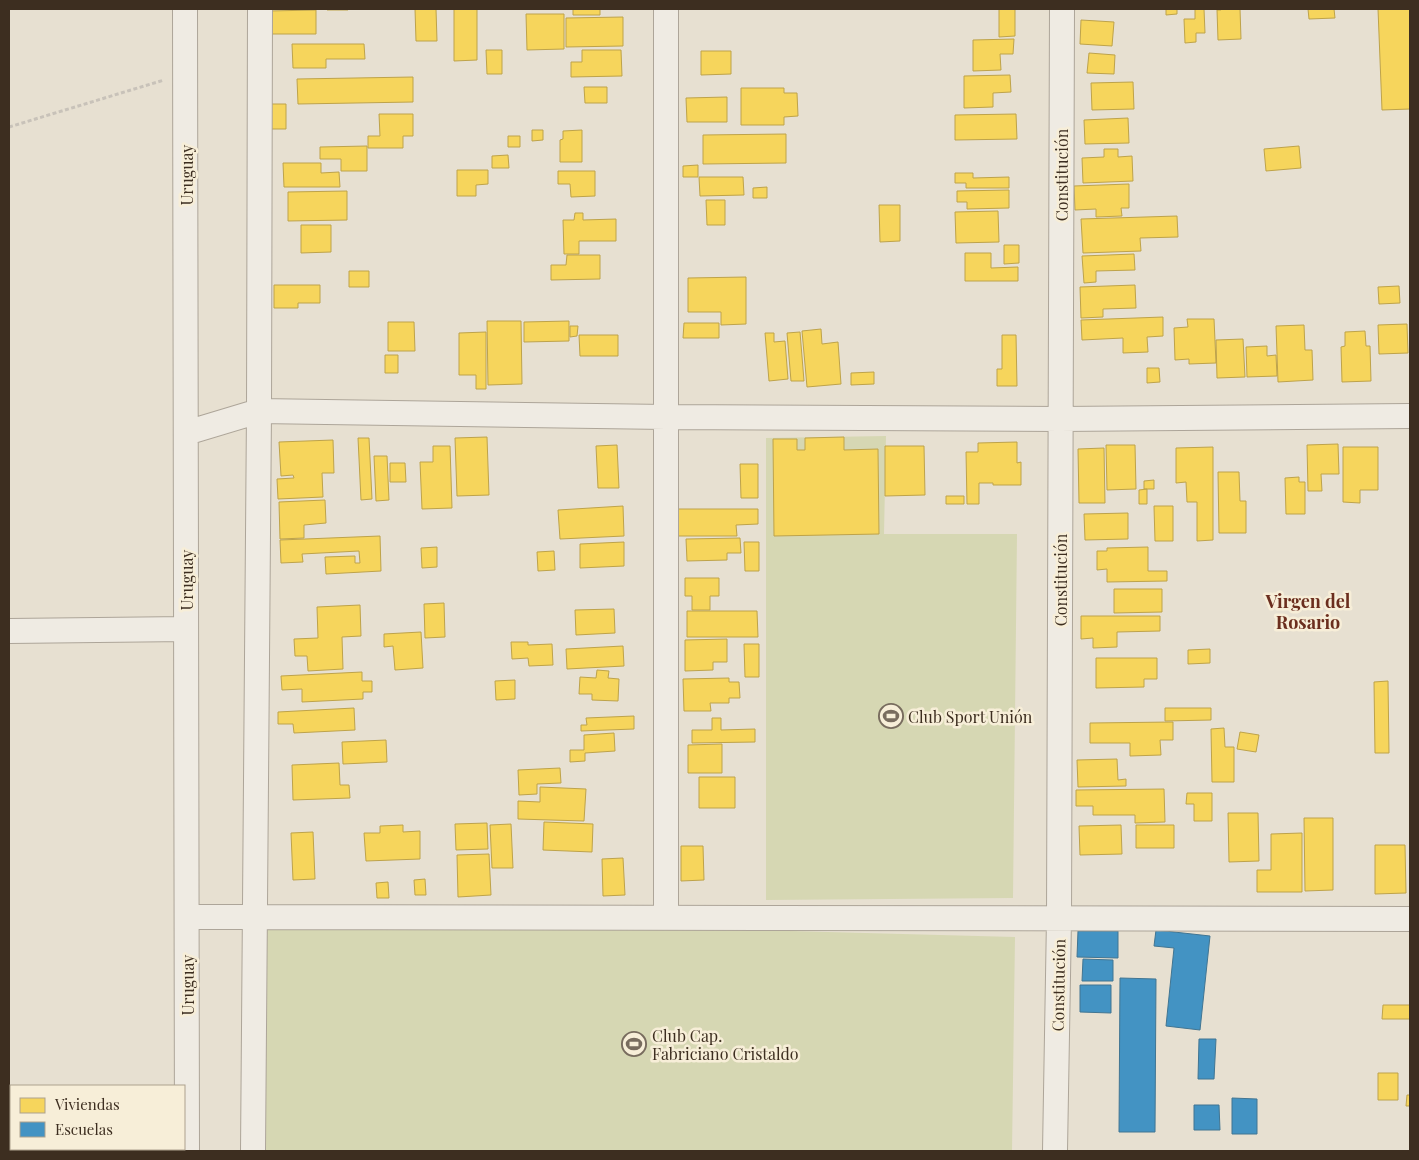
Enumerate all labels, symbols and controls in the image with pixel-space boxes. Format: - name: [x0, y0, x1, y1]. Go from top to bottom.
- street label: Constitución: [1051, 128, 1072, 221]
- street label: Uruguay: [176, 145, 197, 205]
- street label: Constitución: [1050, 533, 1071, 626]
- street label: Uruguay: [176, 550, 197, 610]
- district label: Virgen del Rosario: [1265, 589, 1351, 634]
- sports icon: Club Sport Unión: [878, 703, 904, 729]
- place label: Club Sport Unión: [908, 706, 1033, 727]
- street label: Constitución: [1047, 938, 1069, 1031]
- street label: Uruguay: [177, 955, 198, 1015]
- place label: Club Cap. Fabriciano Cristaldo: [652, 1025, 799, 1064]
- sports icon: Club Cap. Fabriciano Cristaldo: [621, 1031, 647, 1057]
- legend: [10, 1085, 185, 1150]
- text: Viviendas: [54, 1094, 120, 1114]
- text: Escuelas: [55, 1119, 113, 1139]

